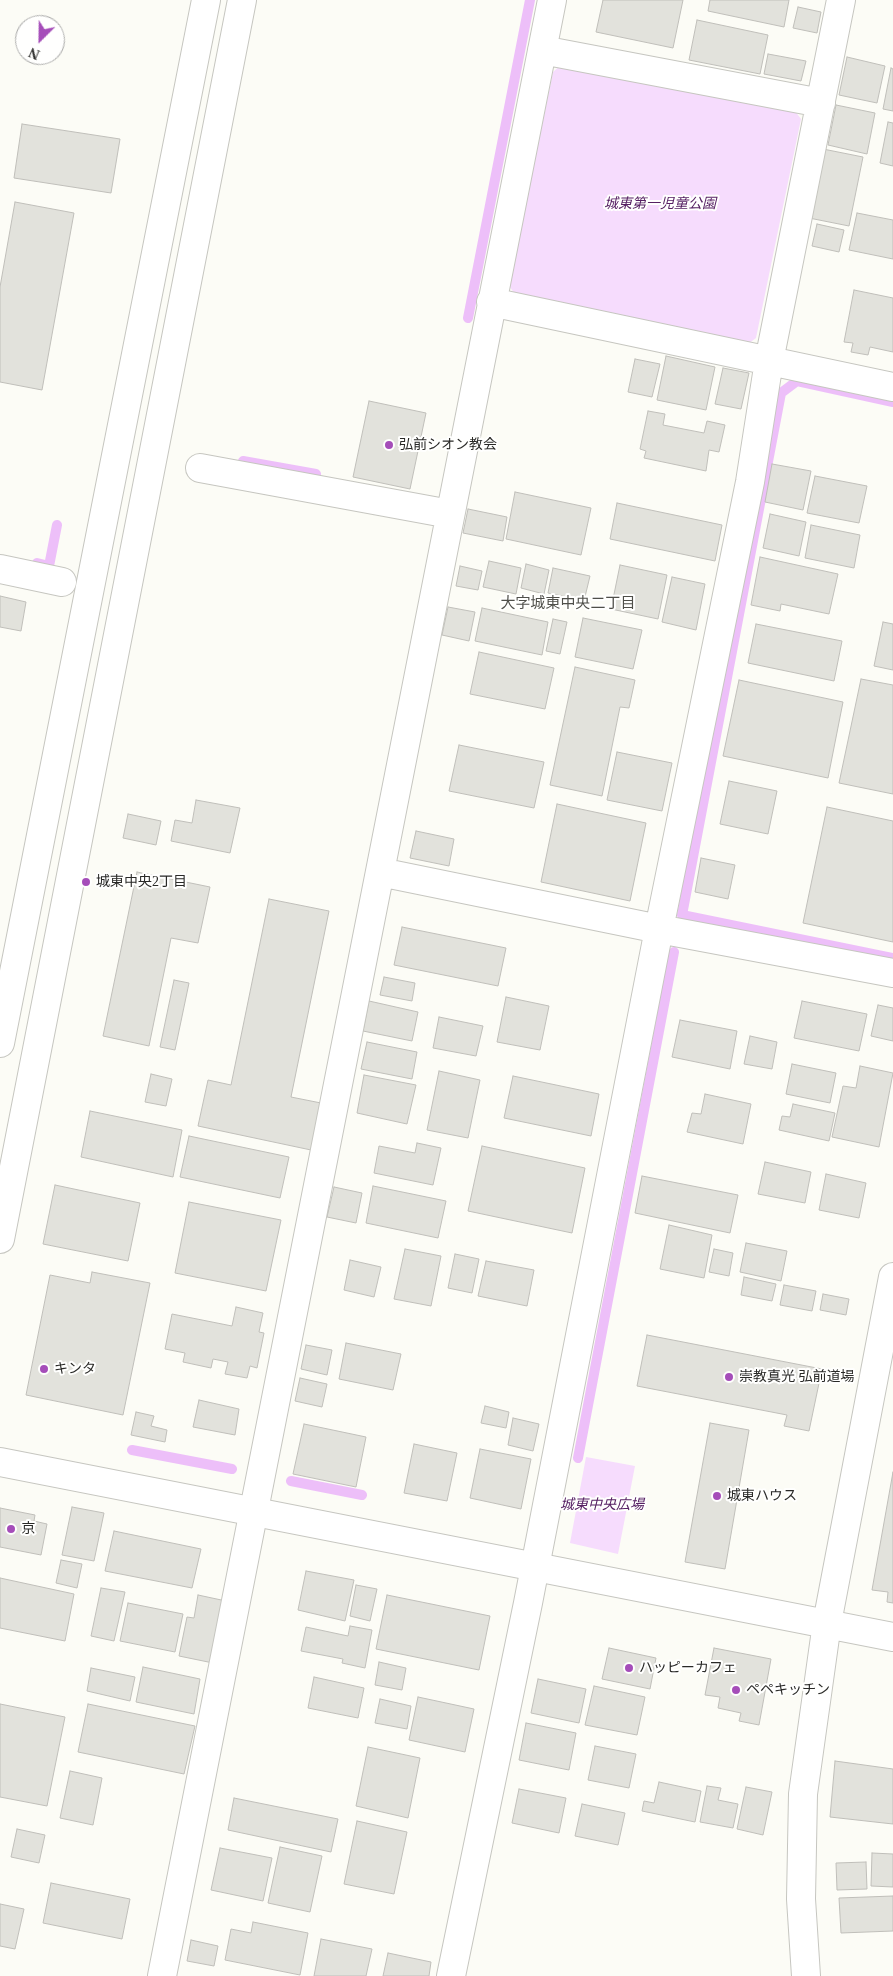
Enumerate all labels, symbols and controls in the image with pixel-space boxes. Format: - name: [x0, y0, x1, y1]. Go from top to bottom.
- north arrow: [15, 15, 65, 65]
- text: N: [27, 44, 42, 62]
- park label: 城東第一児童公園: [604, 196, 716, 212]
- place label: 弘前シオン教会: [399, 437, 497, 453]
- marker: 弘前シオン教会: [383, 439, 395, 451]
- district label: 大字城東中央二丁目: [501, 595, 635, 613]
- place label: 城東中央2丁目: [96, 874, 187, 890]
- marker: 城東中央2丁目: [80, 876, 92, 888]
- place label: キンタ: [54, 1361, 96, 1377]
- marker: キンタ: [38, 1363, 50, 1375]
- place label: 崇教真光 弘前道場: [739, 1369, 854, 1385]
- marker: 崇教真光 弘前道場: [723, 1371, 735, 1383]
- place label: 城東ハウス: [727, 1488, 797, 1504]
- marker: 城東ハウス: [711, 1490, 723, 1502]
- park label: 城東中央広場: [560, 1497, 644, 1513]
- place label: 京: [21, 1521, 35, 1537]
- marker: 京: [5, 1523, 17, 1535]
- place label: ハッピーカフェ: [639, 1660, 737, 1676]
- marker: ハッピーカフェ: [623, 1662, 635, 1674]
- place label: ペペキッチン: [746, 1682, 830, 1698]
- marker: ペペキッチン: [730, 1684, 742, 1696]

